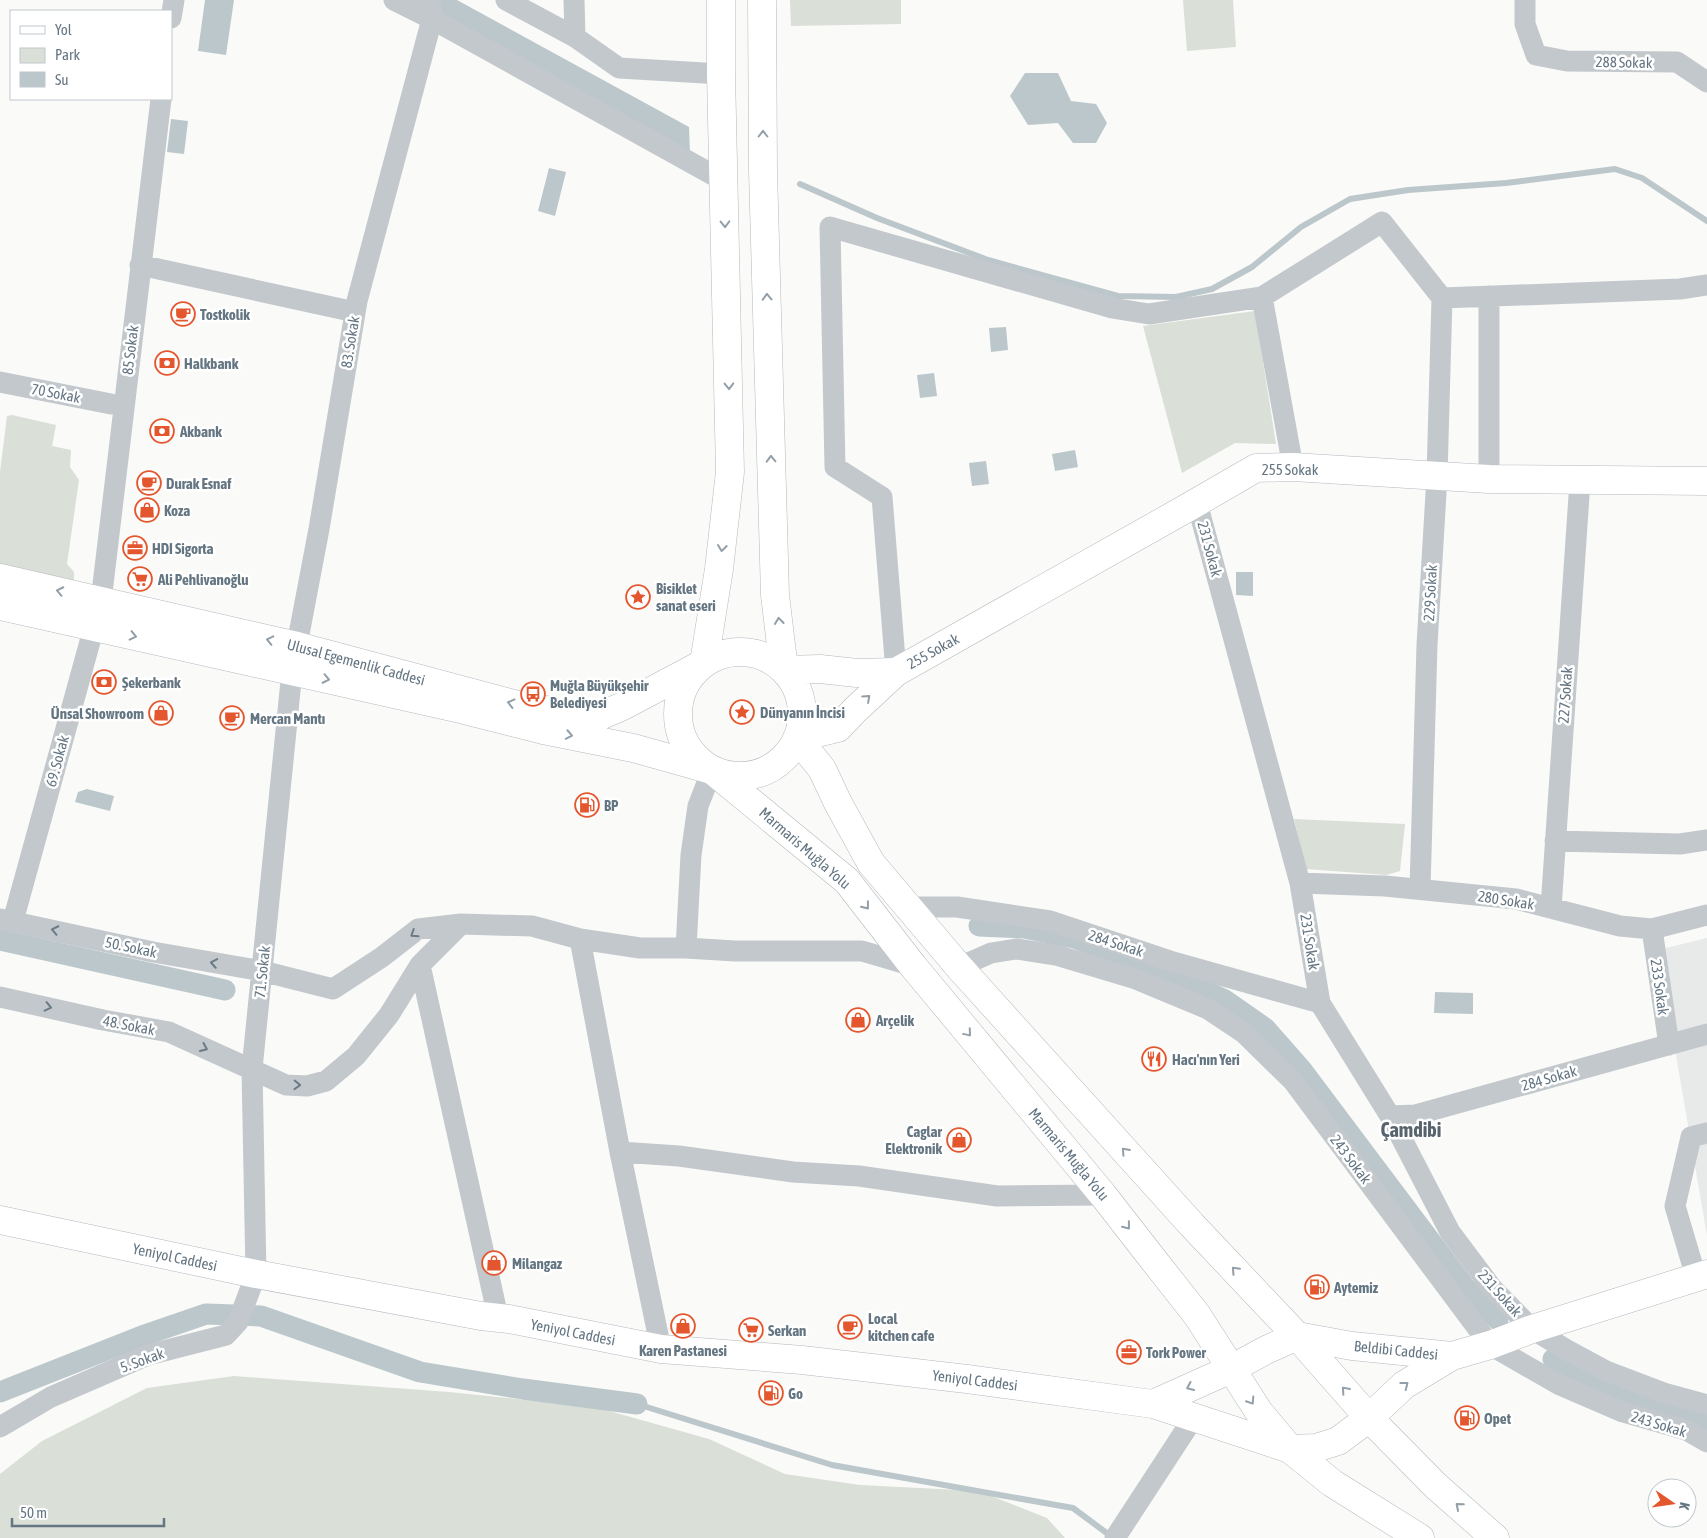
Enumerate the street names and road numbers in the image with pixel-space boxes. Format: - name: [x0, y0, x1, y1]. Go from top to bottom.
- street label: 288 Sokak: [1595, 53, 1653, 71]
- street label: 83. Sokak: [338, 314, 363, 369]
- street label: 85 Sokak: [119, 324, 142, 376]
- street label: 70 Sokak: [30, 380, 82, 406]
- street label: 255 Sokak: [1262, 461, 1319, 478]
- street label: 231 Sokak: [1194, 519, 1226, 579]
- street label: 229 Sokak: [1420, 564, 1440, 622]
- street label: 255 Sokak: [904, 630, 962, 672]
- street label: Ulusal Egemenlik Caddesi: [285, 635, 427, 689]
- street label: 227 Sokak: [1555, 666, 1575, 724]
- street label: 69. Sokak: [42, 733, 72, 788]
- street label: Marmaris Muğla Yolu: [756, 804, 854, 892]
- street label: 280 Sokak: [1477, 887, 1536, 913]
- street label: 231 Sokak: [1297, 913, 1323, 972]
- street label: 284 Sokak: [1086, 926, 1146, 960]
- street label: 50. Sokak: [104, 933, 159, 961]
- street label: 71. Sokak: [251, 945, 273, 999]
- street label: 233 Sokak: [1648, 958, 1672, 1017]
- street label: 48. Sokak: [102, 1012, 157, 1038]
- street label: 284 Sokak: [1519, 1062, 1579, 1094]
- street label: Marmaris Muğla Yolu: [1025, 1104, 1113, 1204]
- street label: 243 Sokak: [1327, 1131, 1375, 1187]
- street label: Yeniyol Caddesi: [131, 1240, 219, 1274]
- street label: 231 Sokak: [1475, 1266, 1526, 1320]
- street label: Yeniyol Caddesi: [529, 1315, 617, 1349]
- street label: Beldibi Caddesi: [1353, 1337, 1439, 1363]
- street label: 5. Sokak: [118, 1344, 167, 1376]
- street label: Yeniyol Caddesi: [931, 1366, 1019, 1394]
- street label: 243 Sokak: [1629, 1408, 1689, 1441]

